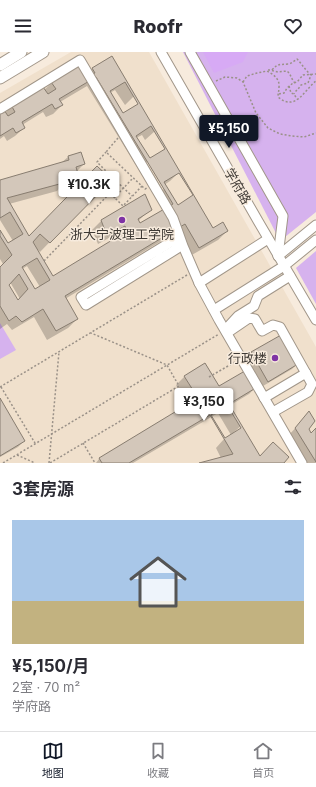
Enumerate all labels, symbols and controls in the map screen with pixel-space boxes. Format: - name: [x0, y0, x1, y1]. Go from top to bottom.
- icon: menu: [12, 15, 34, 37]
- icon: heart: [282, 15, 304, 37]
- text: Roofr: [134, 16, 182, 37]
- pin: ¥5,150: [196, 115, 262, 149]
- text: ¥5,150: [208, 120, 250, 136]
- street label: 学府路: [221, 165, 255, 207]
- pin: ¥10.3K: [56, 171, 122, 205]
- text: ¥10.3K: [67, 176, 111, 192]
- marker: 浙大宁波理工学院: [117, 215, 127, 225]
- place label: 浙大宁波理工学院: [70, 226, 174, 242]
- place label: 行政楼: [228, 350, 267, 366]
- marker: 行政楼: [270, 353, 280, 363]
- pin: ¥3,150: [171, 388, 237, 422]
- text: ¥3,150: [183, 393, 225, 409]
- icon: filters: [282, 476, 304, 498]
- text: 3套房源: [12, 479, 74, 499]
- icon: home: [122, 546, 194, 618]
- text: ¥5,150/月: [12, 656, 90, 676]
- text: 2室 · 70 m²: [12, 679, 80, 695]
- text: 学府路: [12, 698, 51, 714]
- tab: 地图: [42, 740, 64, 780]
- tab: 收藏: [147, 740, 169, 780]
- tab: 首页: [252, 740, 274, 780]

